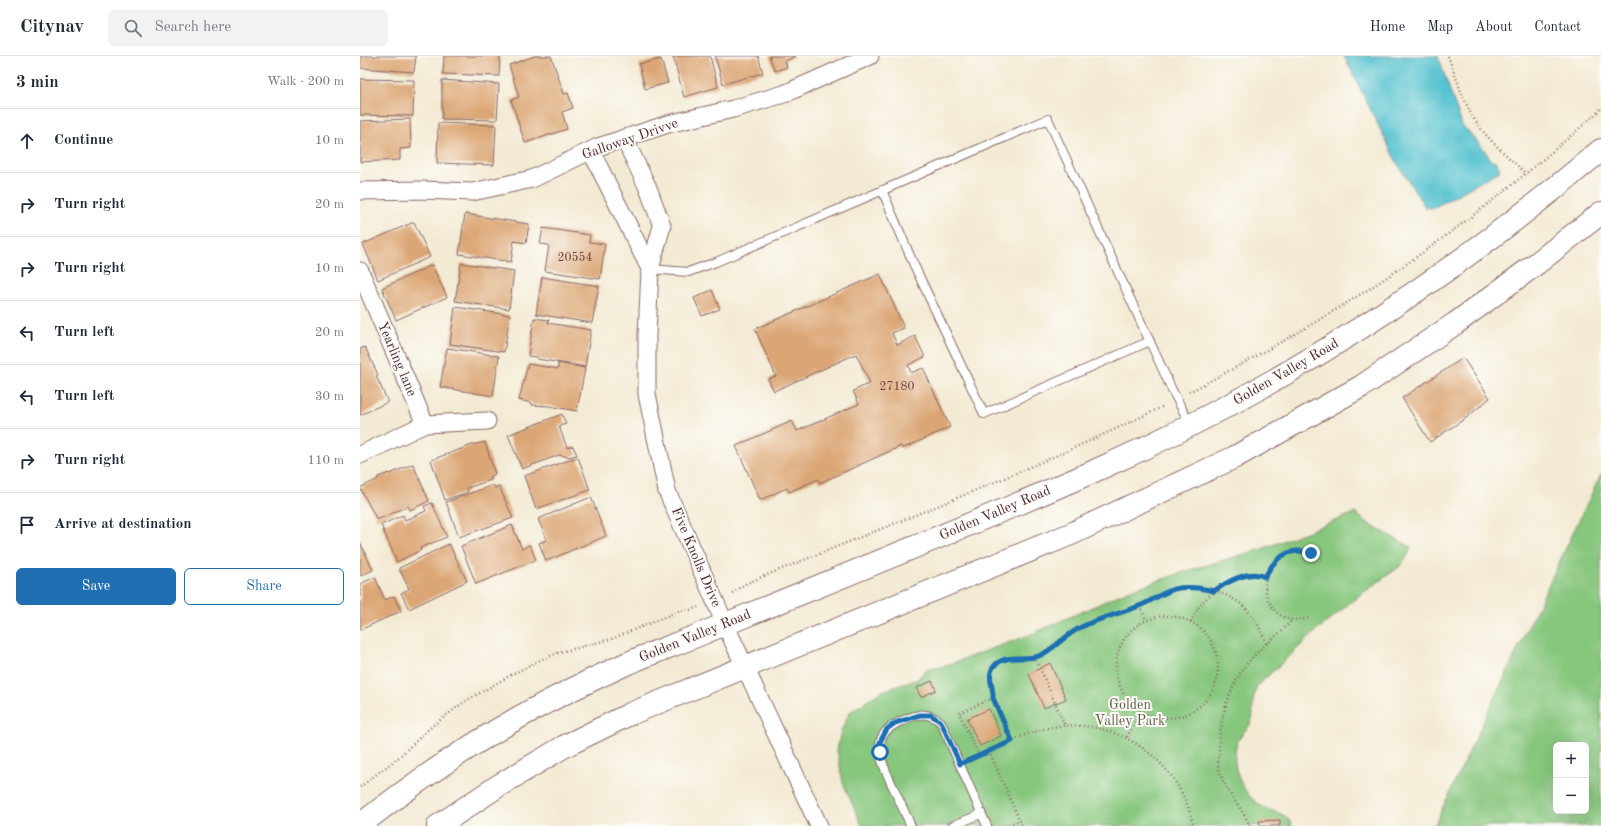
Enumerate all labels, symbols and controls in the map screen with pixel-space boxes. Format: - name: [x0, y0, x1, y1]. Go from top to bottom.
- search box: [108, 10, 388, 46]
- icon: search: [122, 17, 144, 39]
- text: Citynav: [20, 18, 84, 37]
- text: Search here: [154, 20, 231, 35]
- text: Home: [1370, 20, 1405, 34]
- text: Map: [1427, 20, 1453, 34]
- text: About: [1475, 20, 1512, 34]
- text: Contact: [1534, 20, 1581, 34]
- text: 3 min: [16, 74, 59, 91]
- text: Walk · 200 m: [267, 75, 344, 88]
- street label: Galloway Drivve: [580, 116, 680, 162]
- icon: ahead: [16, 130, 38, 152]
- text: Continue: [54, 133, 113, 148]
- text: 10 m: [315, 134, 344, 147]
- icon: right: [16, 194, 38, 216]
- text: Turn right: [54, 197, 125, 212]
- text: 20 m: [315, 198, 344, 211]
- house number: 20554: [558, 251, 592, 264]
- icon: right: [16, 258, 38, 280]
- text: Turn right: [54, 261, 125, 276]
- text: 10 m: [315, 262, 344, 275]
- street label: Yearling lane: [375, 320, 419, 398]
- icon: left: [16, 322, 38, 344]
- text: Turn left: [54, 325, 114, 340]
- text: 20 m: [315, 326, 344, 339]
- street label: Golden Valley Road: [1231, 336, 1341, 408]
- house number: 27180: [880, 381, 914, 393]
- icon: left: [16, 386, 38, 408]
- text: Turn left: [54, 389, 114, 404]
- text: 30 m: [315, 390, 344, 403]
- icon: right: [16, 450, 38, 472]
- text: Turn right: [54, 453, 125, 468]
- text: 110 m: [307, 454, 344, 467]
- street label: Golden Valley Road: [937, 483, 1053, 543]
- street label: Five Knolls Drive: [669, 505, 723, 609]
- icon: arrive: [16, 514, 38, 536]
- text: Arrive at destination: [54, 517, 192, 532]
- route end: [1302, 544, 1320, 562]
- button: Save: [16, 568, 176, 605]
- button: Share: [184, 568, 344, 605]
- street label: Golden Valley Road: [637, 607, 753, 665]
- park label: Golden Valley Park: [1095, 698, 1165, 728]
- map controls: [1553, 742, 1589, 814]
- button: +: [1553, 742, 1589, 778]
- route start: [871, 743, 889, 761]
- button: −: [1553, 778, 1589, 814]

